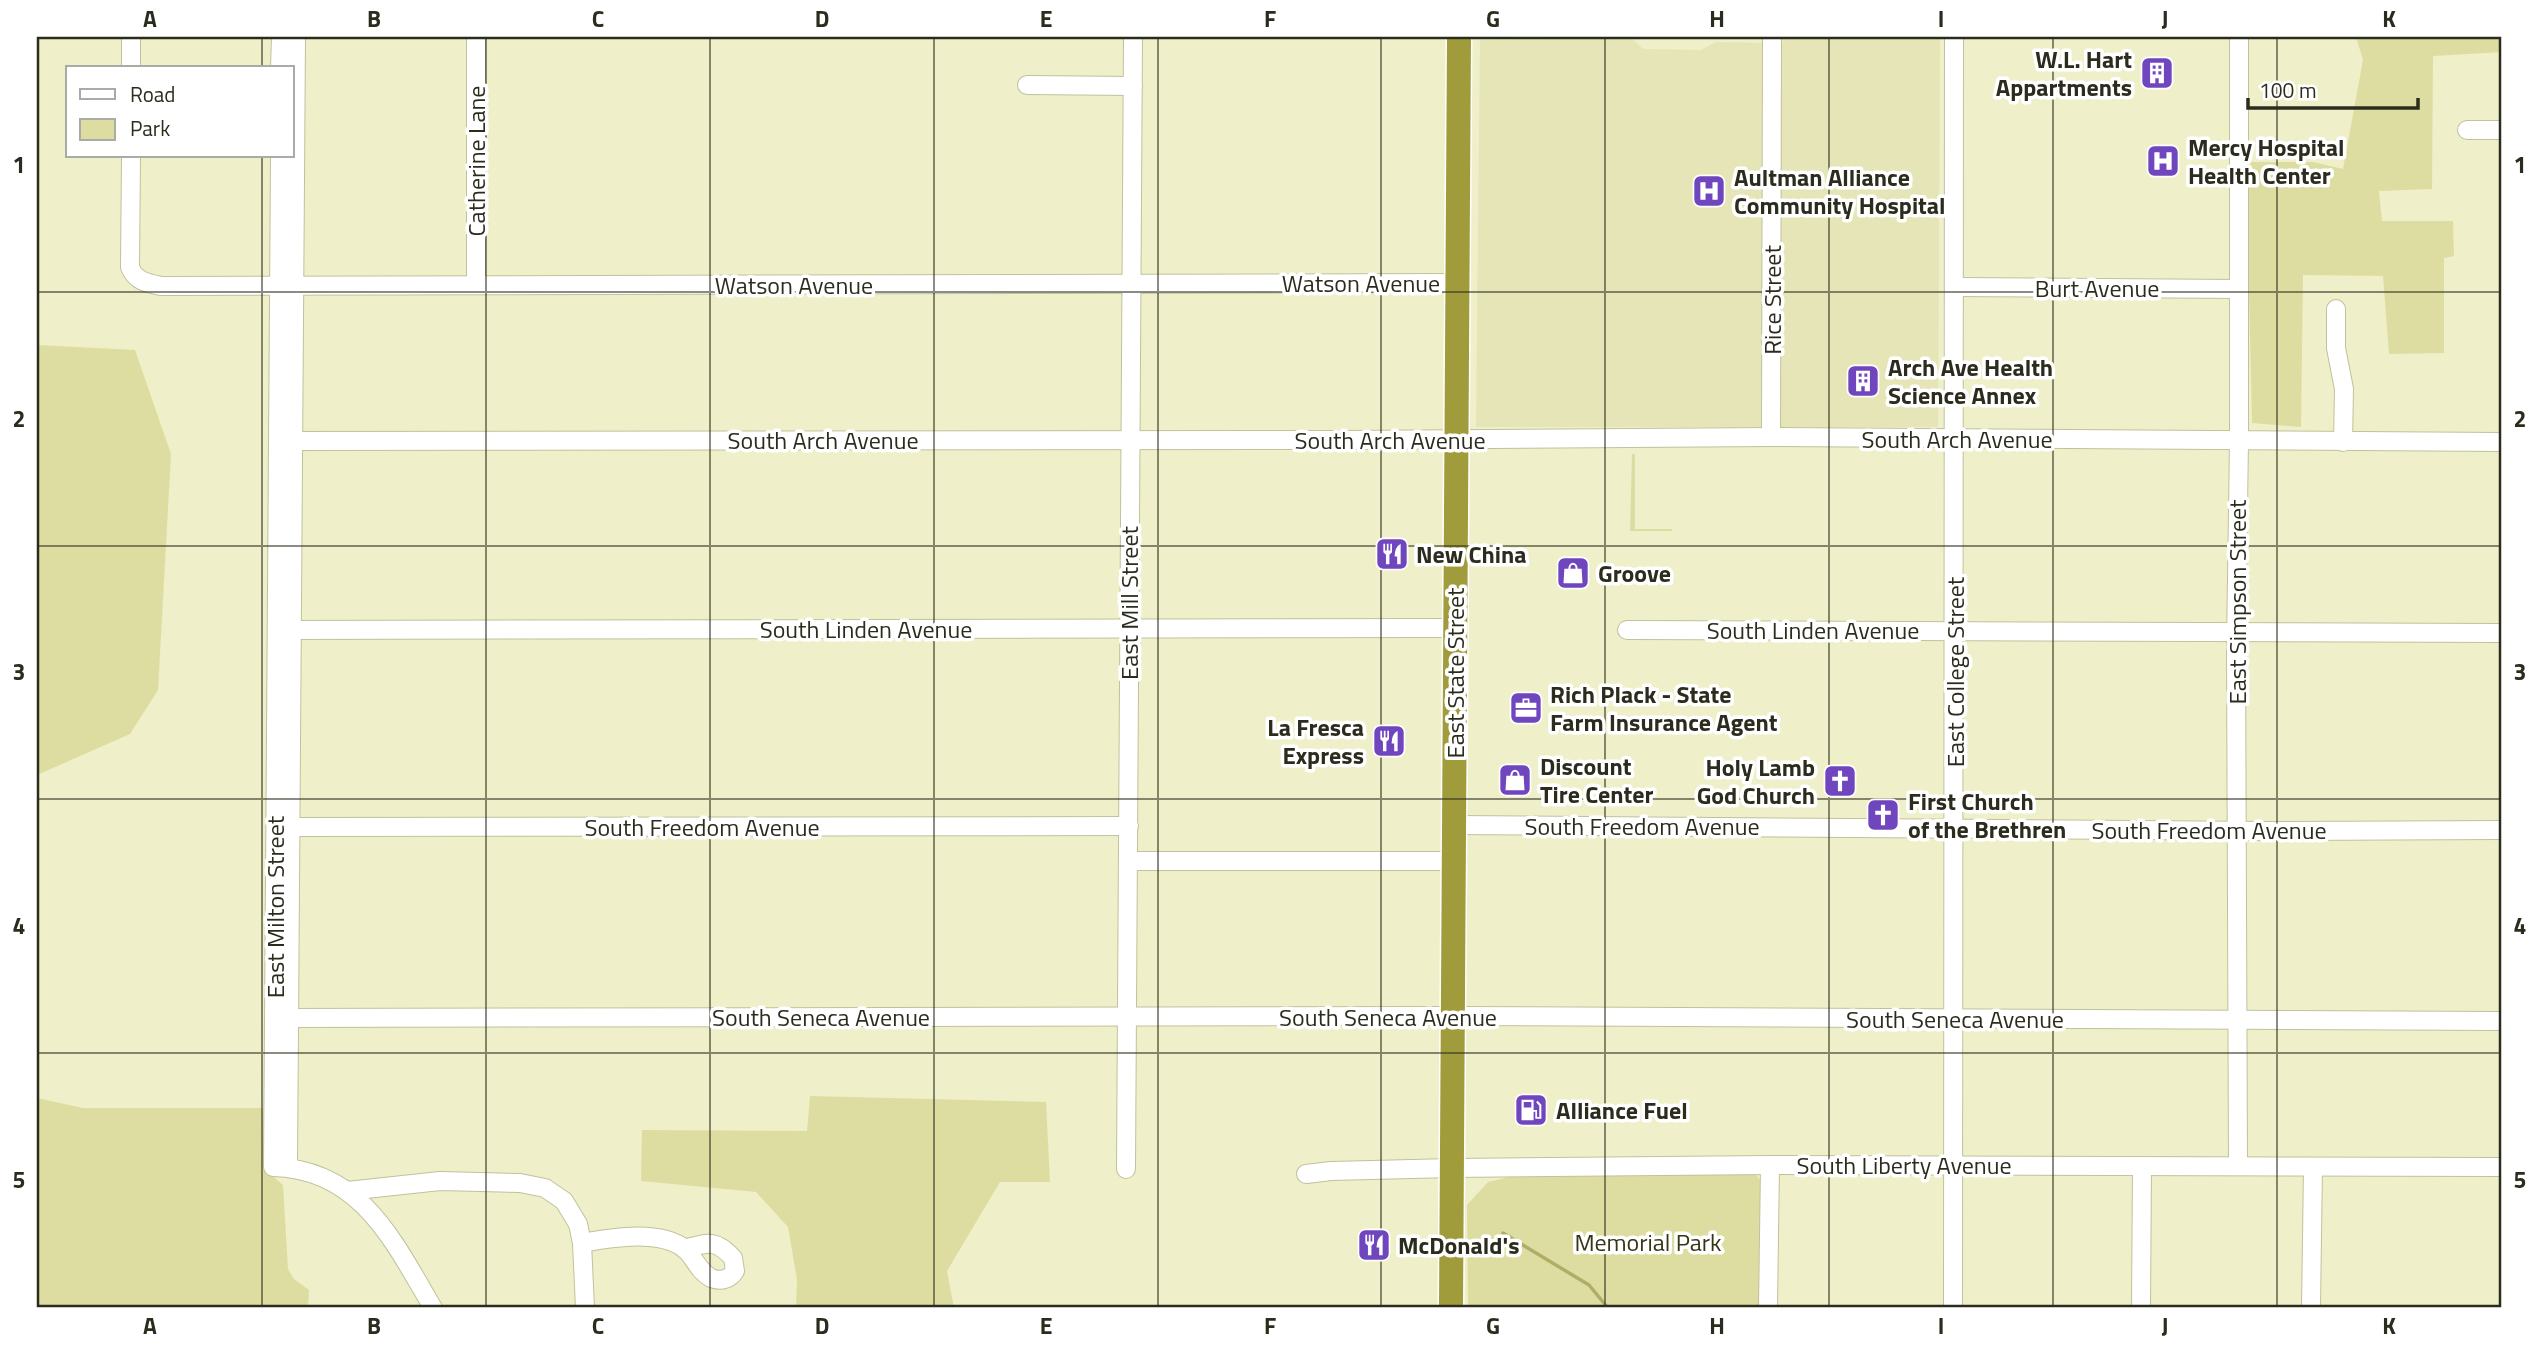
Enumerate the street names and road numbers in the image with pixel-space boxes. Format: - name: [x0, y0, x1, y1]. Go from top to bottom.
- street label: Catherine Lane: [458, 86, 494, 236]
- street label: Rice Street: [1754, 245, 1790, 355]
- street label: Watson Avenue: [1282, 265, 1440, 301]
- street label: Watson Avenue: [715, 267, 873, 303]
- street label: Burt Avenue: [2035, 270, 2159, 306]
- street label: South Arch Avenue: [1861, 421, 2053, 457]
- street label: South Arch Avenue: [727, 422, 919, 458]
- street label: South Arch Avenue: [1294, 422, 1486, 458]
- street label: East Simpson Street: [2219, 499, 2255, 705]
- street label: East Mill Street: [1111, 526, 1147, 680]
- street label: East College Street: [1937, 576, 1973, 767]
- street label: East State Street: [1437, 587, 1473, 759]
- street label: South Linden Avenue: [760, 611, 972, 647]
- street label: South Linden Avenue: [1707, 612, 1919, 648]
- street label: South Freedom Avenue: [1524, 808, 1760, 844]
- street label: South Freedom Avenue: [584, 809, 820, 845]
- street label: South Freedom Avenue: [2091, 812, 2327, 848]
- street label: East Milton Street: [257, 815, 293, 998]
- street label: South Seneca Avenue: [712, 999, 930, 1035]
- street label: South Seneca Avenue: [1279, 999, 1497, 1035]
- street label: South Seneca Avenue: [1846, 1001, 2064, 1037]
- street label: South Liberty Avenue: [1796, 1147, 2012, 1183]

